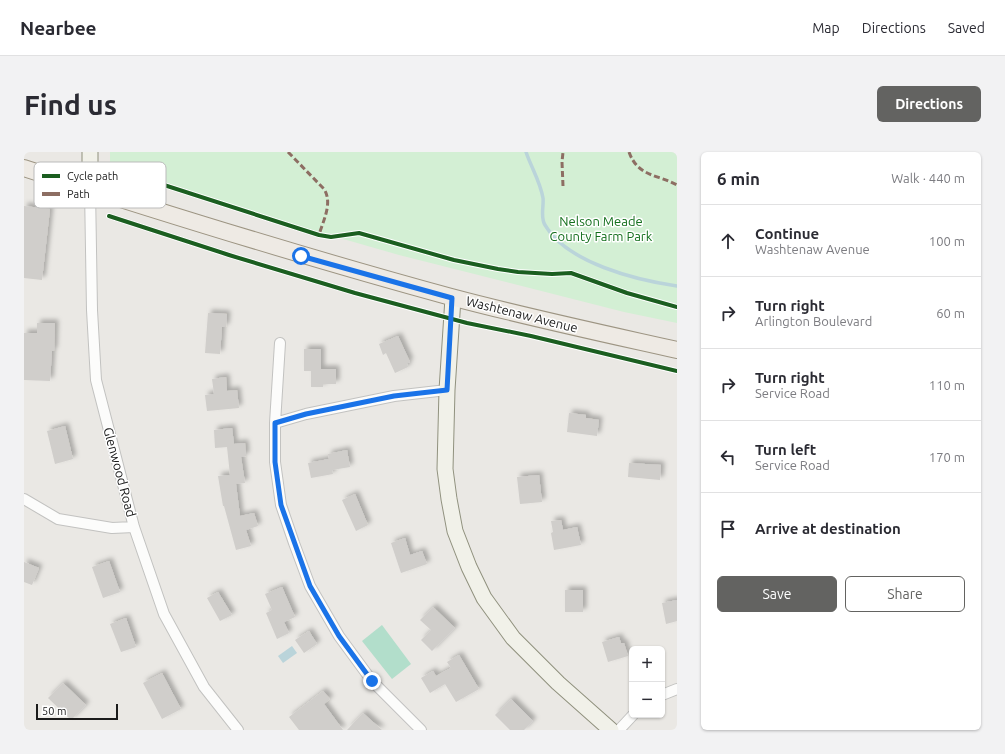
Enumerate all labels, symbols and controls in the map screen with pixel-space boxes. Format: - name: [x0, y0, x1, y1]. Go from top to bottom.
- text: Nearbee: [20, 17, 97, 39]
- text: Map: [812, 20, 840, 36]
- text: Directions: [862, 20, 926, 36]
- text: Saved: [948, 20, 985, 36]
- button: Directions: [877, 86, 981, 122]
- text: Find us: [24, 89, 117, 120]
- legend: [34, 162, 166, 208]
- text: 6 min: [717, 169, 760, 188]
- text: Cycle path: [67, 170, 118, 182]
- text: Walk · 440 m: [891, 171, 965, 185]
- text: Path: [67, 188, 90, 200]
- park label: Nelson Meade County Farm Park: [550, 214, 653, 243]
- text: Continue: [755, 225, 819, 242]
- icon: ahead: [717, 230, 739, 252]
- text: 100 m: [929, 234, 965, 248]
- text: Washtenaw Avenue: [755, 242, 870, 256]
- route start: [292, 247, 310, 265]
- street label: Washtenaw Avenue: [465, 293, 579, 335]
- text: Turn right: [755, 297, 825, 314]
- icon: right: [717, 302, 739, 324]
- text: 60 m: [936, 306, 965, 320]
- text: Arlington Boulevard: [755, 314, 872, 328]
- text: Turn right: [755, 369, 825, 386]
- icon: right: [717, 374, 739, 396]
- text: 110 m: [929, 378, 965, 392]
- text: Service Road: [755, 386, 830, 400]
- street label: Glenwood Road: [101, 426, 139, 518]
- text: Turn left: [755, 441, 816, 458]
- icon: left: [717, 446, 739, 468]
- text: 170 m: [929, 450, 965, 464]
- text: Service Road: [755, 458, 830, 472]
- icon: arrive: [717, 518, 739, 540]
- text: Arrive at destination: [755, 520, 901, 537]
- button: Save: [717, 576, 837, 612]
- button: Share: [845, 576, 965, 612]
- map controls: [629, 646, 665, 718]
- button: +: [629, 646, 665, 682]
- route end: [363, 672, 381, 690]
- button: −: [629, 682, 665, 718]
- scale bar: [36, 702, 118, 721]
- text: 50 m: [42, 705, 66, 717]

